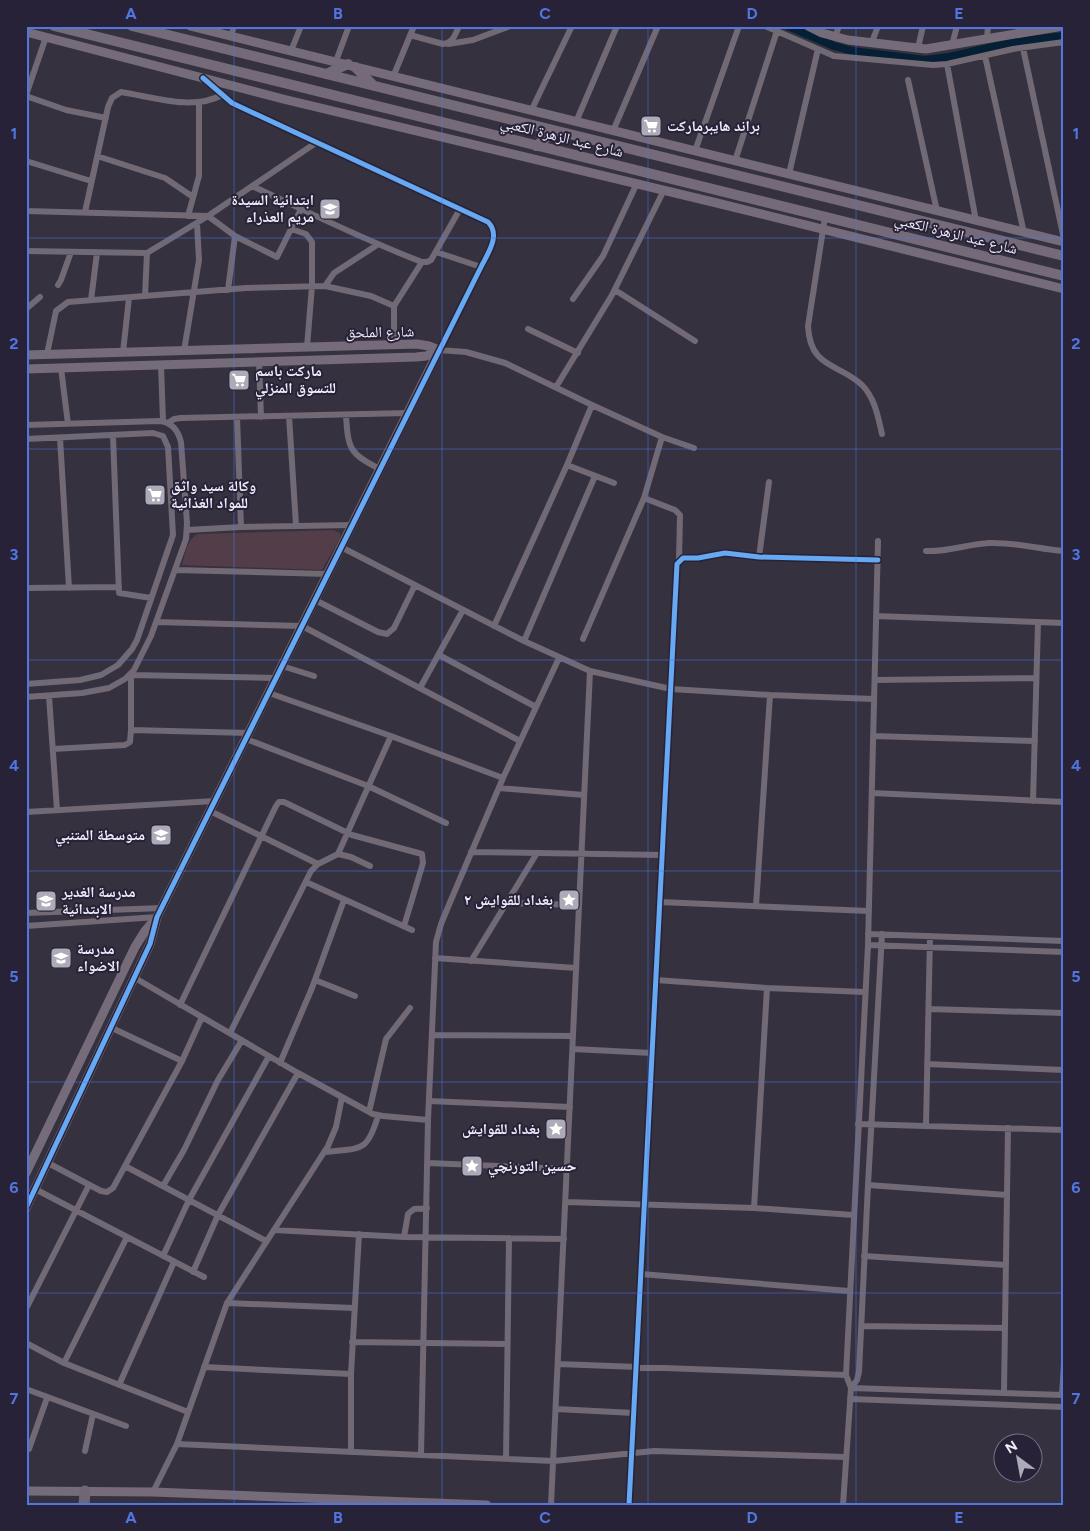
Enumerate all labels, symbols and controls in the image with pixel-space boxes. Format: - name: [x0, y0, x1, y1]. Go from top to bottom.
- text: A: [125, 4, 137, 23]
- text: B: [333, 4, 343, 23]
- text: C: [539, 4, 551, 23]
- text: D: [746, 4, 758, 23]
- text: E: [954, 4, 964, 23]
- street label: شارع عبد الزهرة الكعبي: [498, 113, 625, 164]
- supermarket icon: براند هايبرماركت: [639, 114, 663, 138]
- place label: براند هايبرماركت: [667, 117, 760, 135]
- text: 1: [11, 124, 17, 143]
- text: 1: [1073, 124, 1079, 143]
- place label: ابتدائية السيدة مريم العذراء: [232, 191, 314, 227]
- school or university icon: ابتدائية السيدة مريم العذراء: [318, 197, 342, 221]
- street label: شارع عبد الزهرة الكعبي: [892, 210, 1019, 261]
- street label: شارع الملحق: [346, 322, 415, 343]
- text: 2: [9, 334, 19, 353]
- text: 2: [1071, 334, 1081, 353]
- place label: ماركت باسم للتسوق المنزلي: [255, 362, 336, 400]
- supermarket icon: ماركت باسم للتسوق المنزلي: [227, 368, 251, 392]
- place label: وكالة سيد واثق للمواد الغذائية: [171, 477, 256, 512]
- supermarket icon: وكالة سيد واثق للمواد الغذائية: [143, 483, 167, 507]
- text: 3: [10, 545, 19, 564]
- text: 3: [1072, 545, 1081, 564]
- text: 4: [9, 756, 19, 775]
- text: 4: [1071, 756, 1081, 775]
- school or university icon: متوسطة المتنبي: [149, 823, 173, 847]
- place label: متوسطة المتنبي: [55, 826, 145, 847]
- place label: مدرسة الغدير الابتدائية: [61, 883, 136, 918]
- place icon: بغداد للقوايش ٢: [557, 888, 581, 912]
- school or university icon: مدرسة الغدير الابتدائية: [34, 889, 58, 913]
- place label: بغداد للقوايش ٢: [464, 891, 553, 909]
- place label: مدرسة الاضواء: [77, 940, 120, 975]
- school or university icon: مدرسة الاضواء: [49, 946, 73, 970]
- text: 5: [9, 967, 19, 986]
- text: 5: [1071, 967, 1081, 986]
- place icon: بغداد للقوايش: [544, 1117, 568, 1141]
- place label: بغداد للقوايش: [462, 1120, 540, 1138]
- place icon: حسين التورنچي: [460, 1154, 484, 1178]
- place label: حسين التورنچي: [488, 1157, 577, 1178]
- text: 6: [9, 1178, 19, 1197]
- text: 6: [1071, 1178, 1081, 1197]
- text: 7: [10, 1389, 19, 1408]
- text: 7: [1072, 1389, 1081, 1408]
- north arrow: [992, 1434, 1042, 1484]
- text: N: [1002, 1437, 1020, 1457]
- text: A: [125, 1508, 137, 1527]
- text: B: [333, 1508, 343, 1527]
- text: C: [539, 1508, 551, 1527]
- text: D: [746, 1508, 758, 1527]
- text: E: [954, 1508, 964, 1527]

